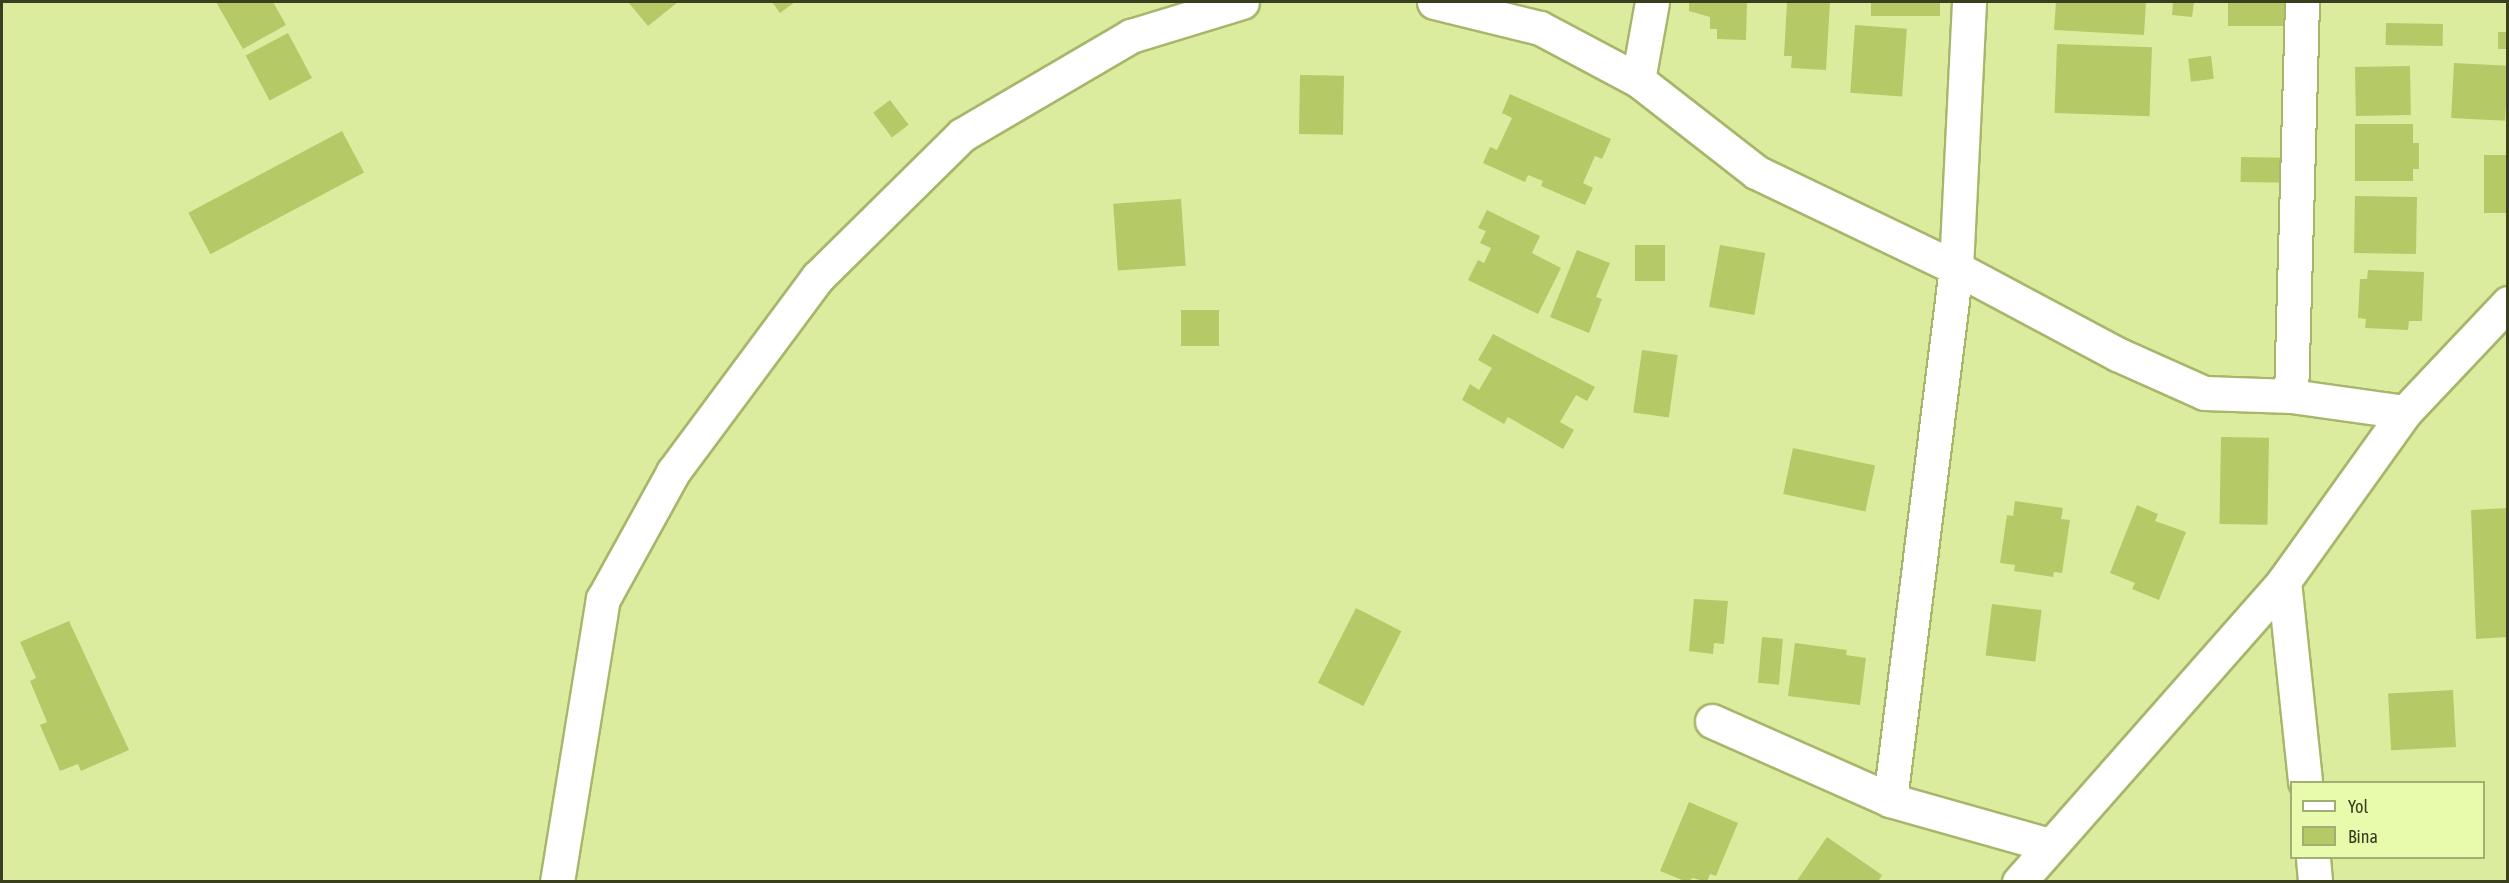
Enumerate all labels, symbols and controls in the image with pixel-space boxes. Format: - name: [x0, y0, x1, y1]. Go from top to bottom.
- legend: [2290, 781, 2485, 859]
- text: Yol: [2348, 796, 2368, 817]
- text: Bina: [2348, 826, 2378, 847]

